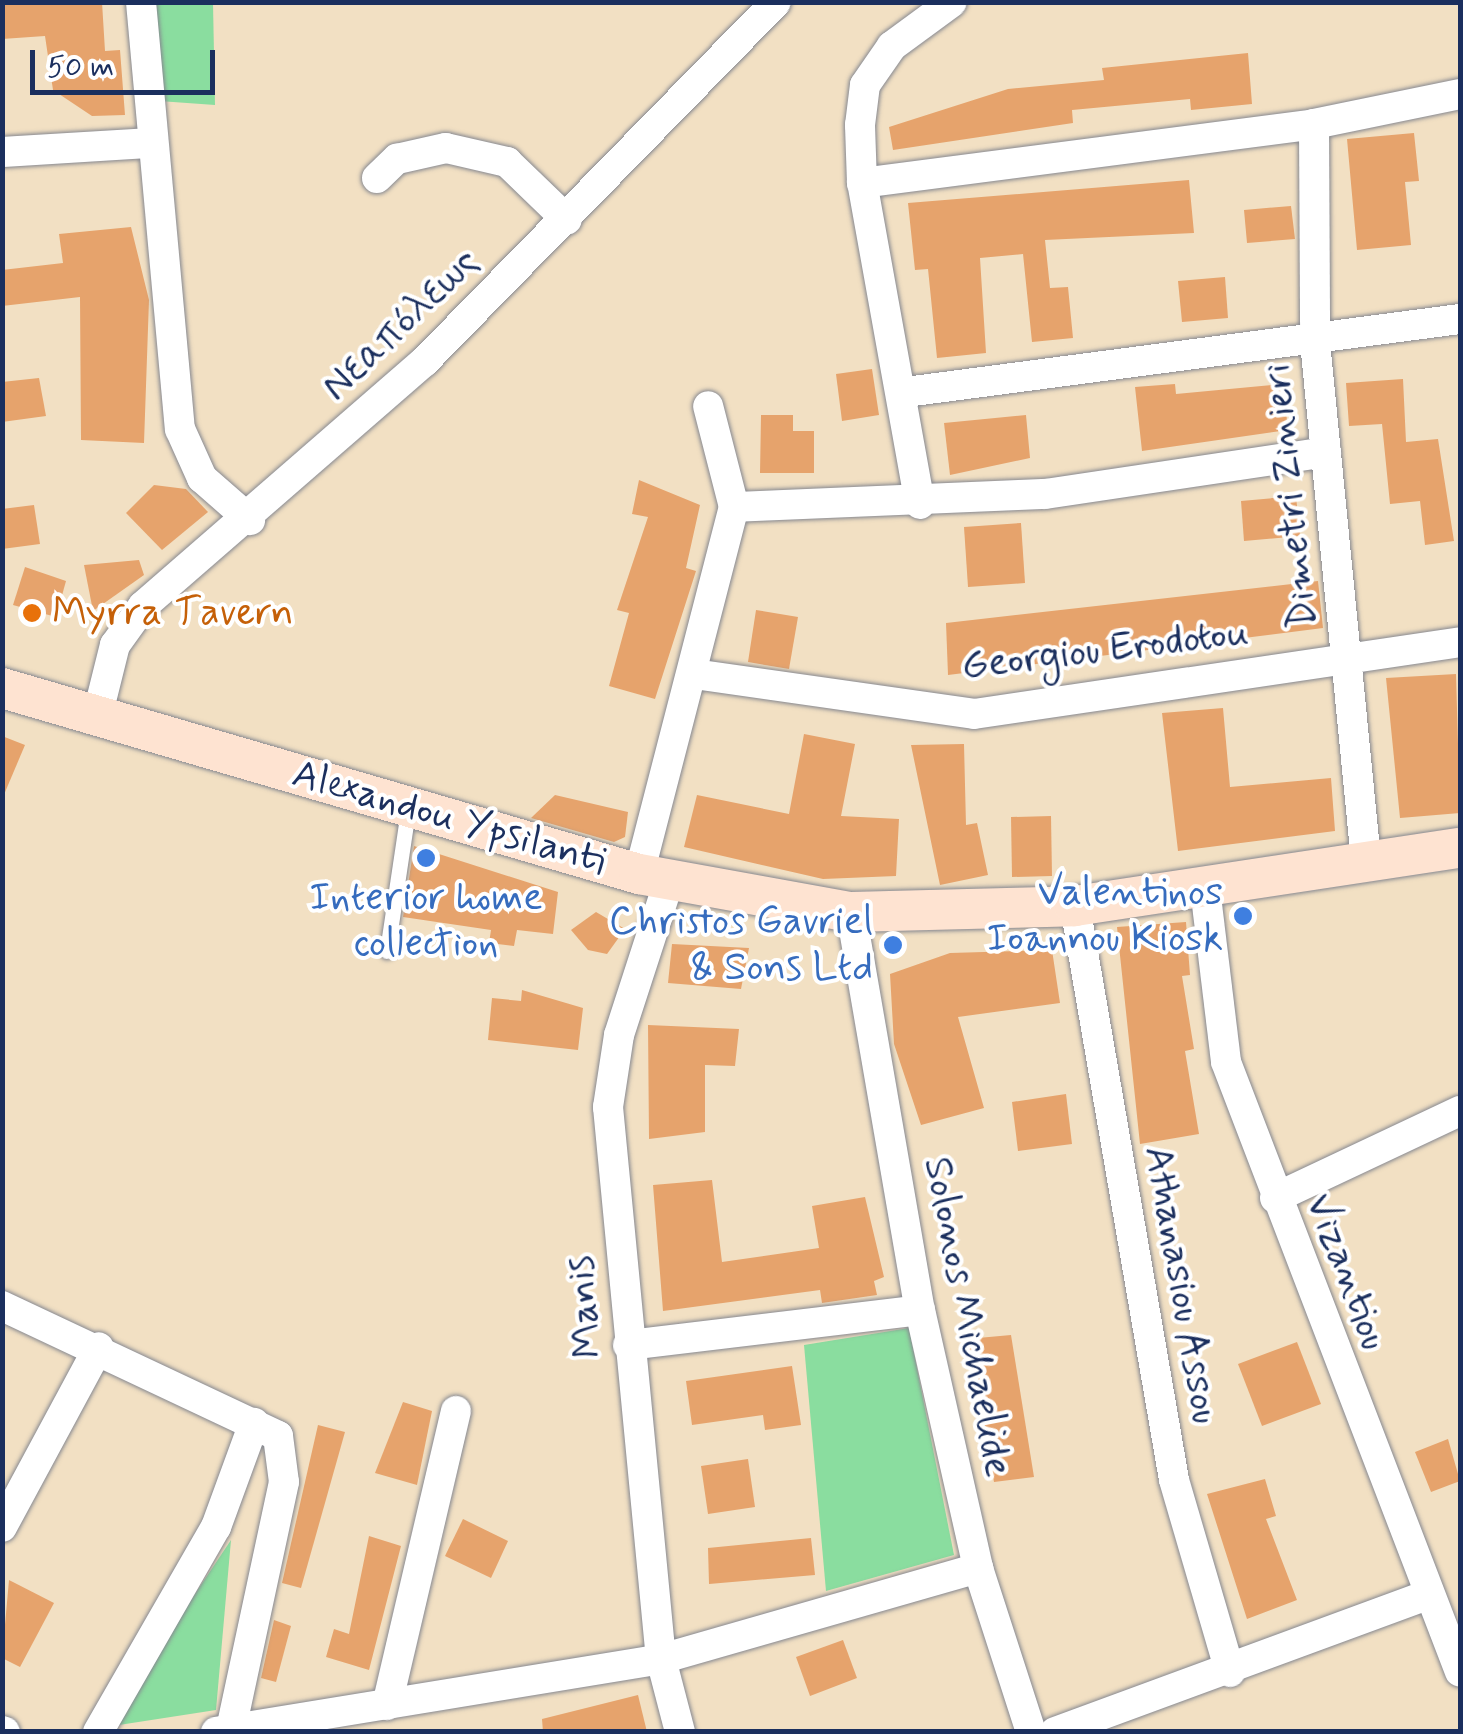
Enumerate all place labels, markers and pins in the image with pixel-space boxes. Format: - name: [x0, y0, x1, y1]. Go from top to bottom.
- place label: Myrra Tavern: [52, 589, 286, 637]
- marker: Myrra Tavern: [21, 602, 43, 624]
- marker: Interior home collection: [415, 847, 437, 869]
- place label: Valentinos Ioannou Kiosk: [987, 869, 1223, 963]
- place label: Interior home collection: [309, 874, 543, 968]
- place label: Christos Gavriel & Sons Ltd: [604, 898, 873, 992]
- marker: Valentinos Ioannou Kiosk: [1232, 905, 1254, 927]
- marker: Christos Gavriel & Sons Ltd: [882, 934, 904, 956]

